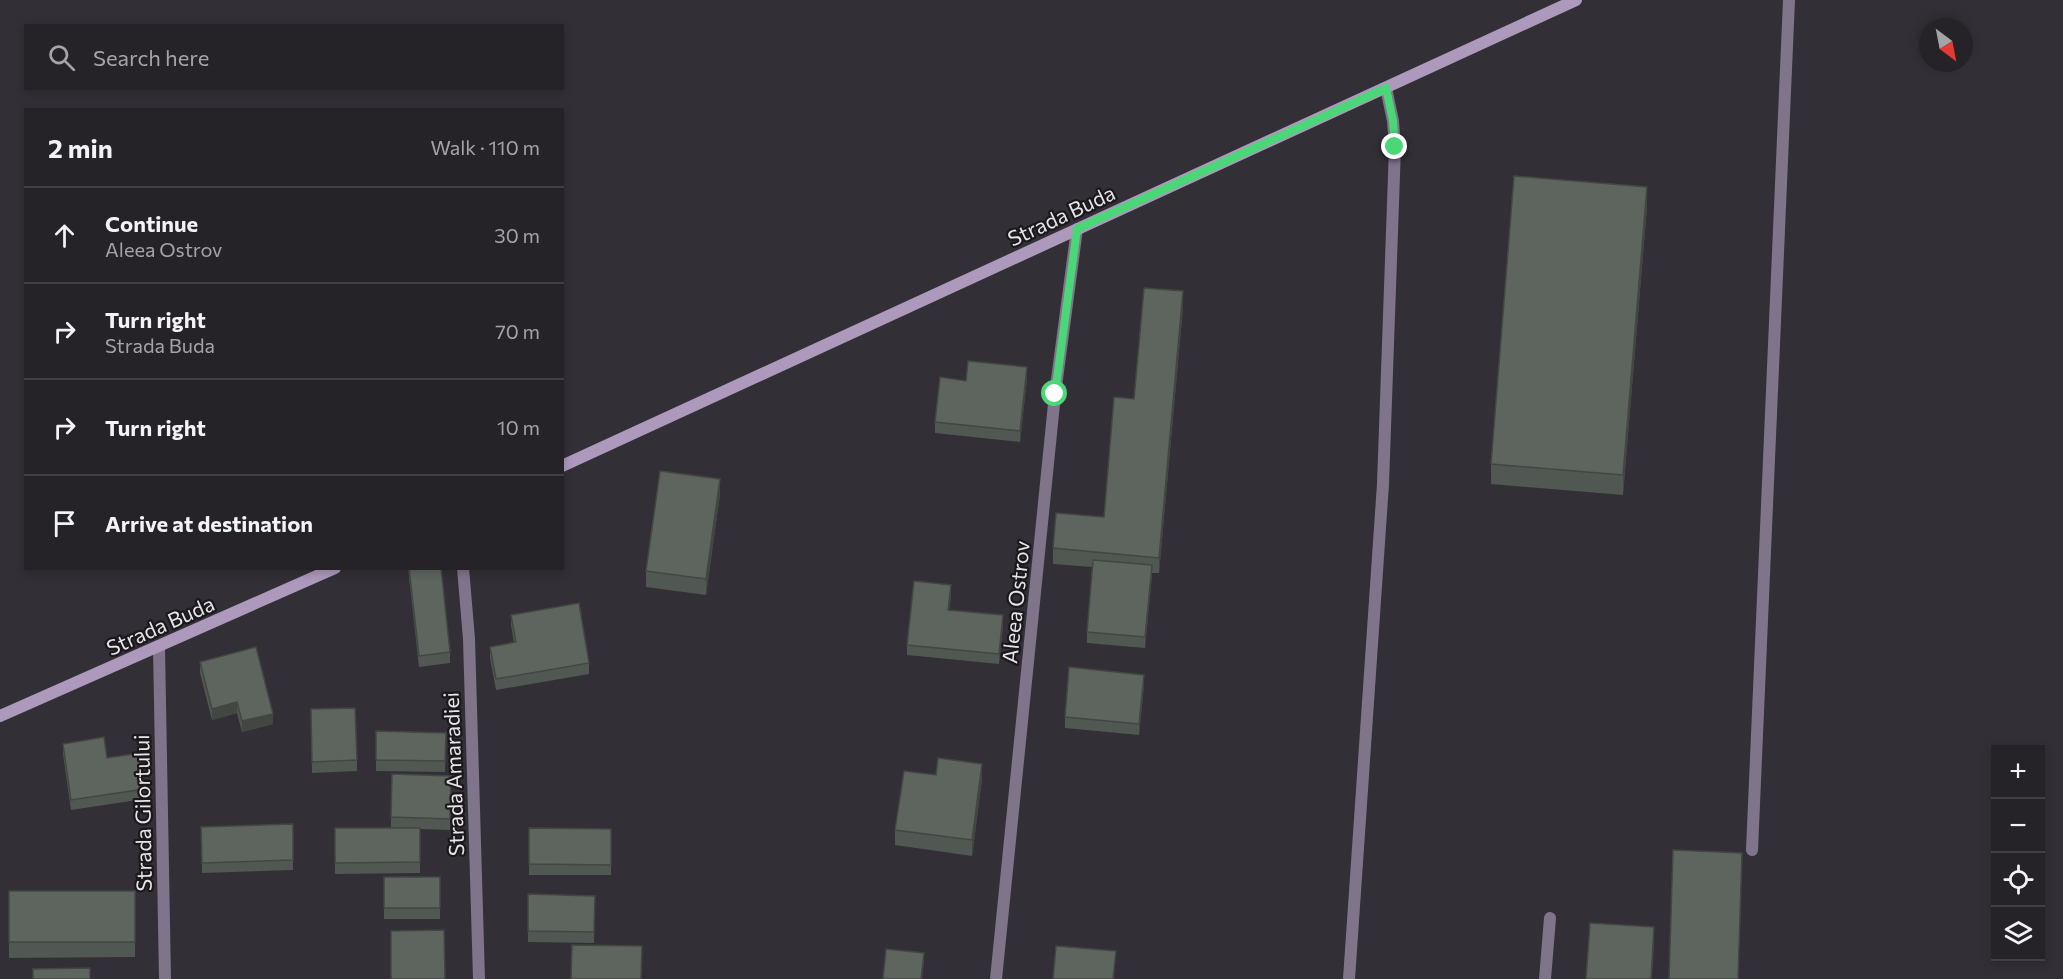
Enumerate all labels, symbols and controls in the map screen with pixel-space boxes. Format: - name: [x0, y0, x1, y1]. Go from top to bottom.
- north arrow: [1919, 18, 1973, 72]
- search box: [24, 24, 564, 90]
- icon: search: [45, 41, 78, 74]
- text: Search here: [93, 44, 209, 71]
- text: 2 min: [48, 132, 113, 163]
- route end: [1381, 133, 1407, 159]
- text: Walk · 110 m: [430, 135, 540, 159]
- street label: Strada Buda: [1003, 179, 1119, 251]
- text: Continue: [105, 210, 198, 237]
- icon: ahead: [48, 219, 81, 252]
- text: 30 m: [494, 223, 540, 247]
- text: Aleea Ostrov: [105, 237, 222, 261]
- text: Turn right: [105, 306, 206, 333]
- icon: right: [48, 315, 81, 348]
- text: 70 m: [495, 319, 540, 343]
- text: Strada Buda: [105, 333, 215, 357]
- route start: [1041, 380, 1067, 406]
- icon: right: [48, 411, 81, 444]
- text: Turn right: [105, 414, 206, 441]
- text: 10 m: [497, 415, 540, 439]
- icon: arrive: [48, 507, 81, 540]
- text: Arrive at destination: [105, 510, 313, 537]
- street label: Aleea Ostrov: [996, 539, 1034, 665]
- street label: Strada Buda: [102, 590, 218, 660]
- street label: Strada Amaradiei: [438, 692, 468, 856]
- street label: Strada Gilortului: [128, 734, 156, 892]
- map controls: [1991, 745, 2045, 961]
- button: +: [1991, 745, 2045, 799]
- button: −: [1991, 799, 2045, 853]
- button: locate: [1991, 853, 2045, 907]
- button: layers: [1991, 907, 2045, 961]

